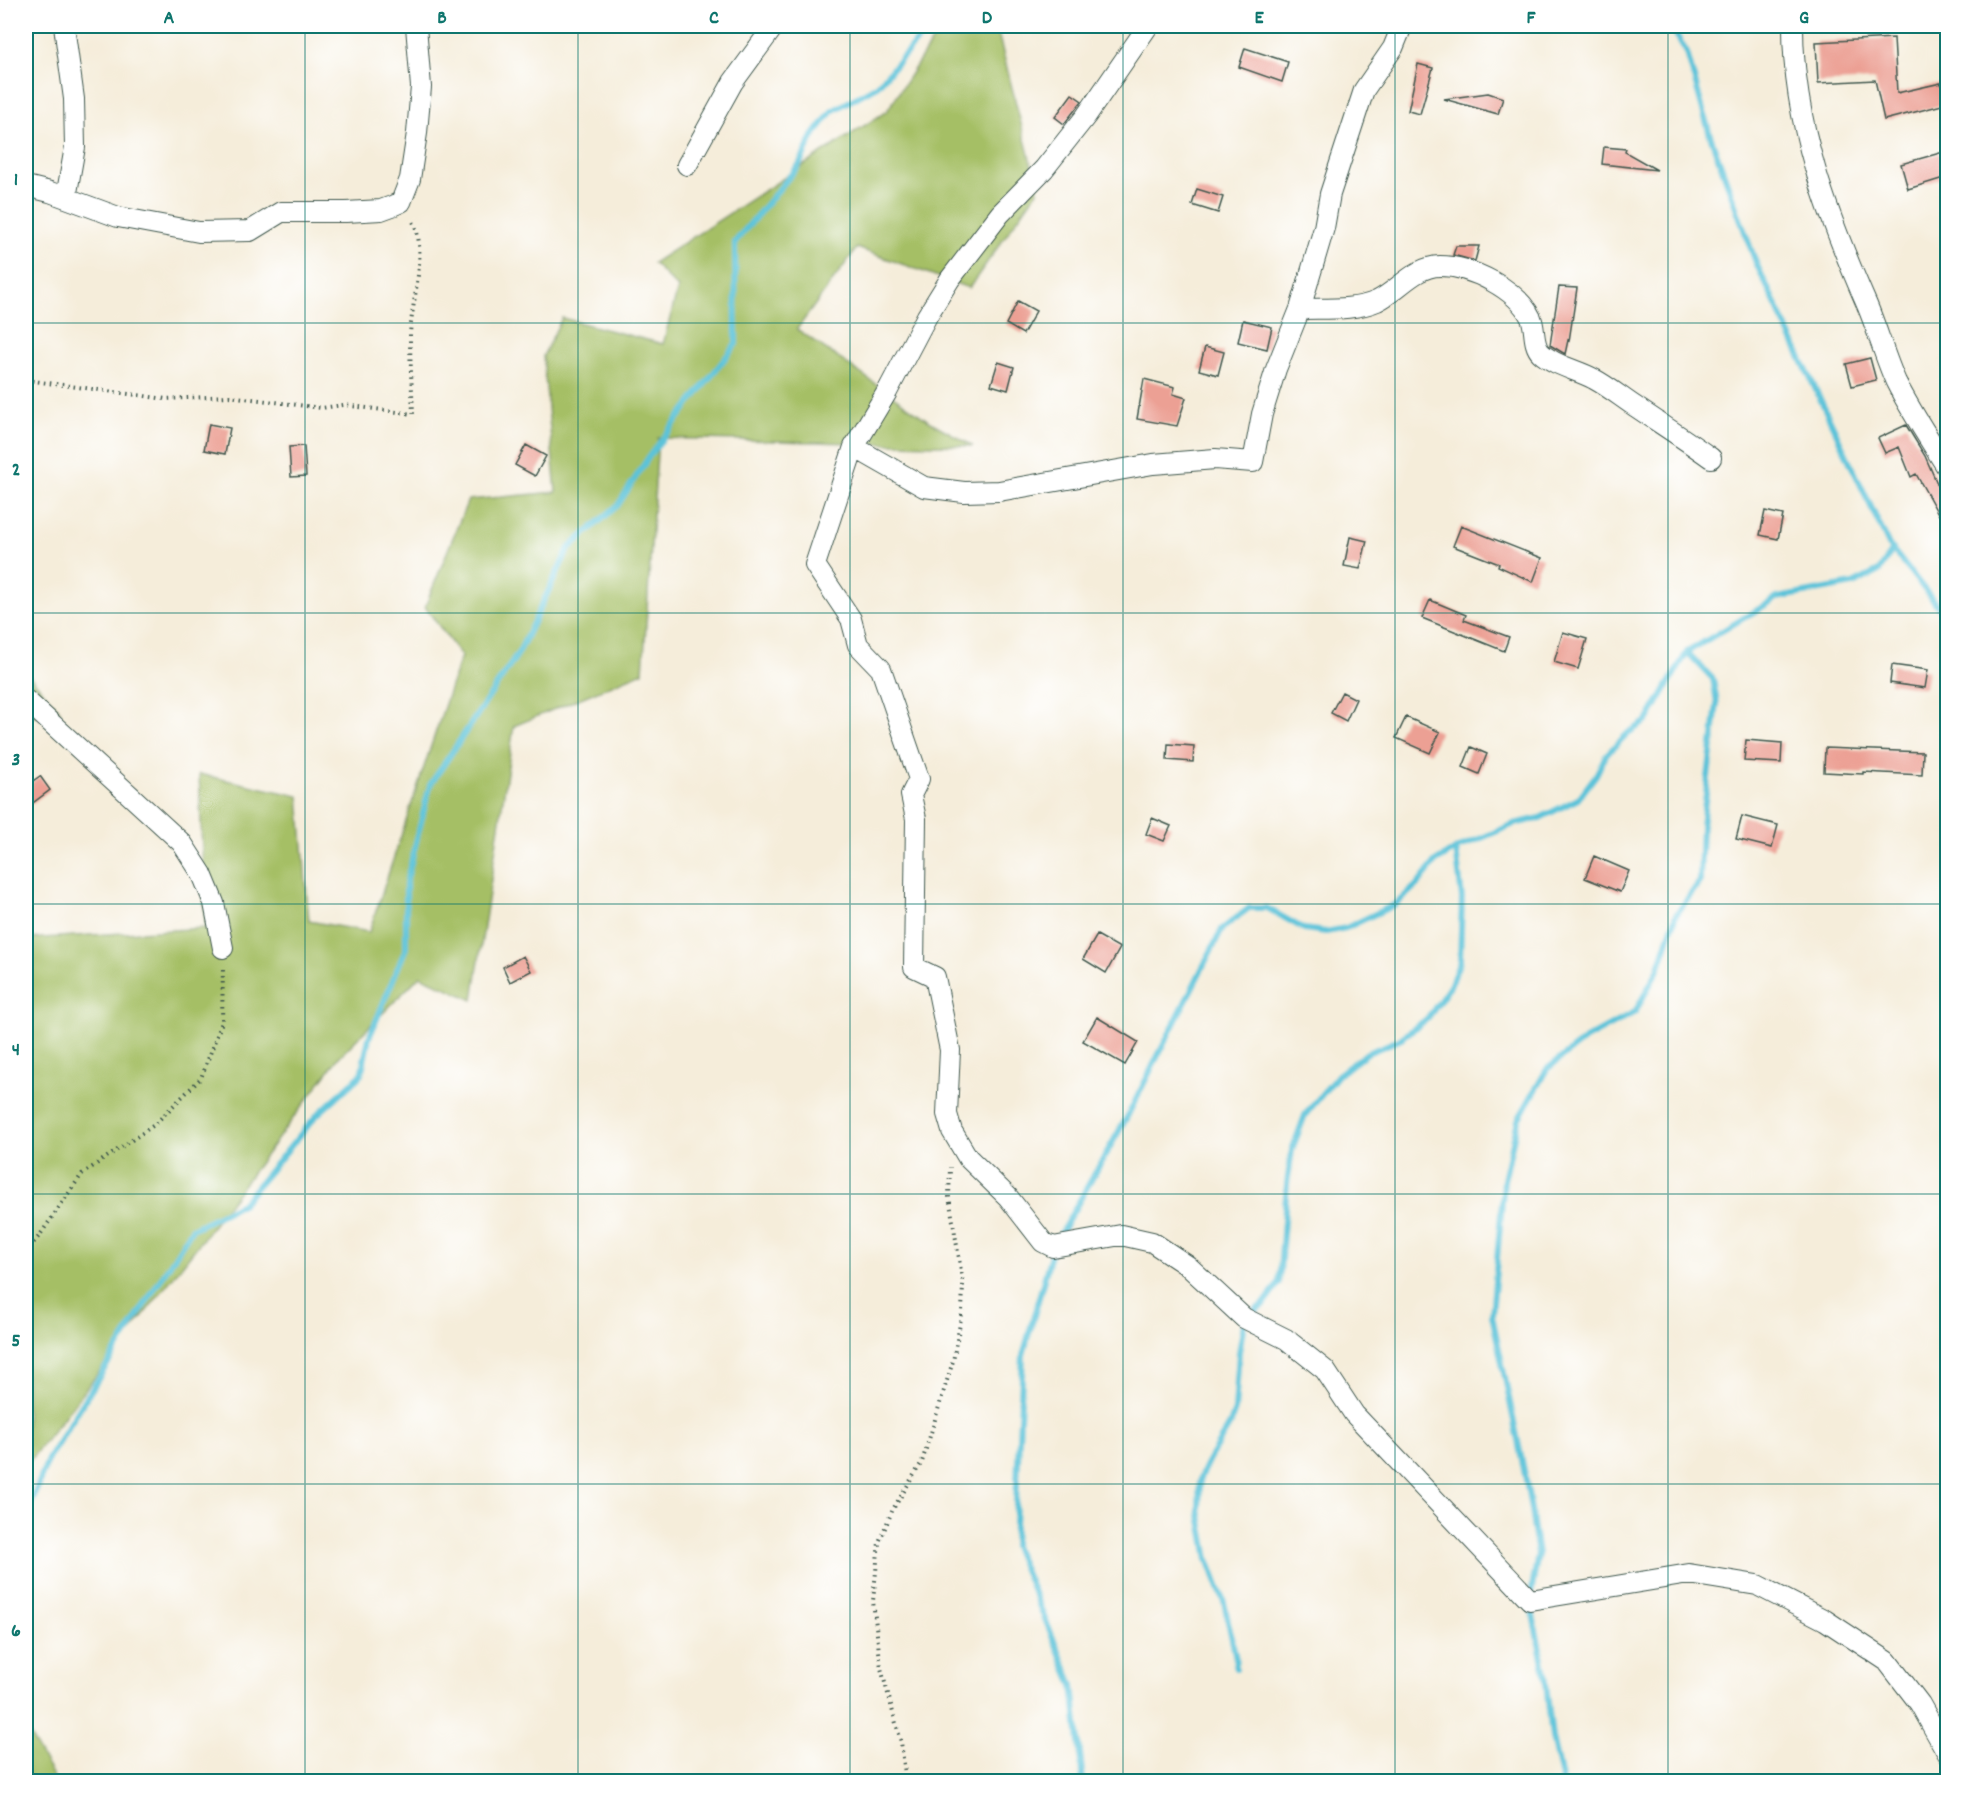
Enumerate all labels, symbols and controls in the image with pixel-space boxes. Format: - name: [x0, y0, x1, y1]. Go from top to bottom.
- text: A: [164, 5, 175, 33]
- text: B: [437, 5, 447, 33]
- text: C: [709, 5, 719, 33]
- text: D: [982, 5, 993, 33]
- text: E: [1254, 5, 1264, 33]
- text: F: [1527, 5, 1537, 33]
- text: G: [1799, 5, 1809, 33]
- text: 1: [14, 167, 18, 195]
- text: 2: [12, 457, 20, 485]
- text: 3: [12, 747, 20, 775]
- text: 4: [12, 1037, 20, 1065]
- text: 5: [11, 1328, 21, 1356]
- text: 6: [11, 1618, 21, 1646]

